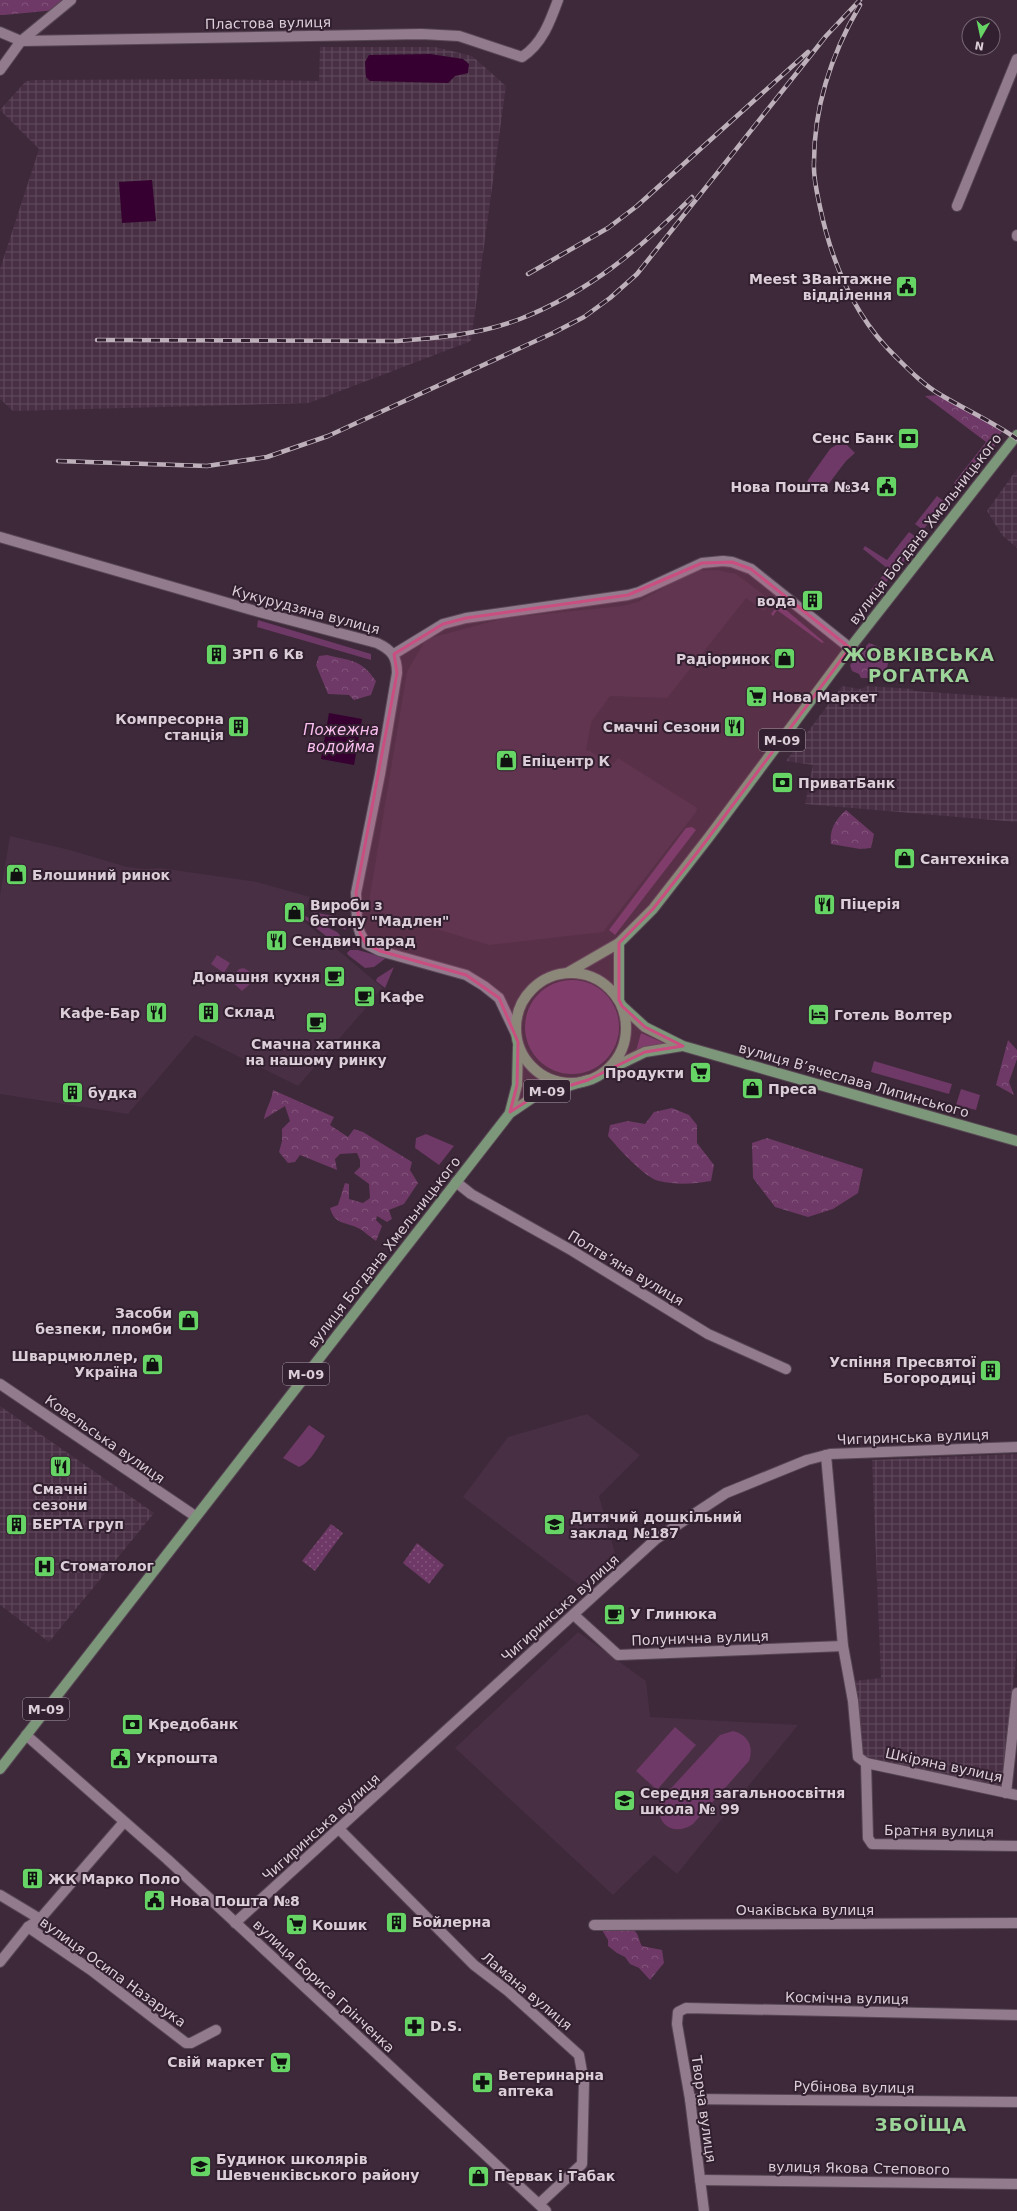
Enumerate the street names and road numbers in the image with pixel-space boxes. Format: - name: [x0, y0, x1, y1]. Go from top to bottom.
- street label: Пластова вулиця: [205, 14, 331, 32]
- street label: вулиця Богдана Хмельницького: [845, 430, 1005, 628]
- street label: Кукурудзяна вулиця: [230, 583, 382, 637]
- road number: М-09: [759, 729, 805, 751]
- street label: вулиця Вʼячеслава Липинського: [737, 1039, 971, 1121]
- road number: М-09: [524, 1080, 570, 1102]
- street label: вулиця Богдана Хмельницького: [304, 1153, 464, 1351]
- street label: Полтвʼяна вулиця: [565, 1227, 687, 1309]
- road number: М-09: [283, 1363, 329, 1385]
- street label: Ковельська вулиця: [42, 1392, 168, 1486]
- street label: Чигиринська вулиця: [837, 1426, 989, 1448]
- street label: Чигиринська вулиця: [498, 1551, 622, 1665]
- street label: Полунична вулиця: [631, 1628, 769, 1648]
- road number: М-09: [23, 1698, 69, 1720]
- street label: Шкіряна вулиця: [884, 1745, 1004, 1785]
- street label: Чигиринська вулиця: [259, 1770, 383, 1884]
- street label: Братня вулиця: [884, 1822, 994, 1840]
- street label: Очаківська вулиця: [736, 1902, 874, 1918]
- street label: вулиця Осипа Назарука: [37, 1914, 189, 2030]
- street label: вулиця Бориса Грінченка: [250, 1916, 398, 2056]
- street label: Ламана вулиця: [479, 1949, 575, 2033]
- street label: Космічна вулиця: [785, 1989, 909, 2007]
- street label: Творча вулиця: [688, 2053, 719, 2164]
- street label: Рубінова вулиця: [793, 2078, 915, 2096]
- street label: вулиця Якова Степового: [768, 2158, 950, 2178]

